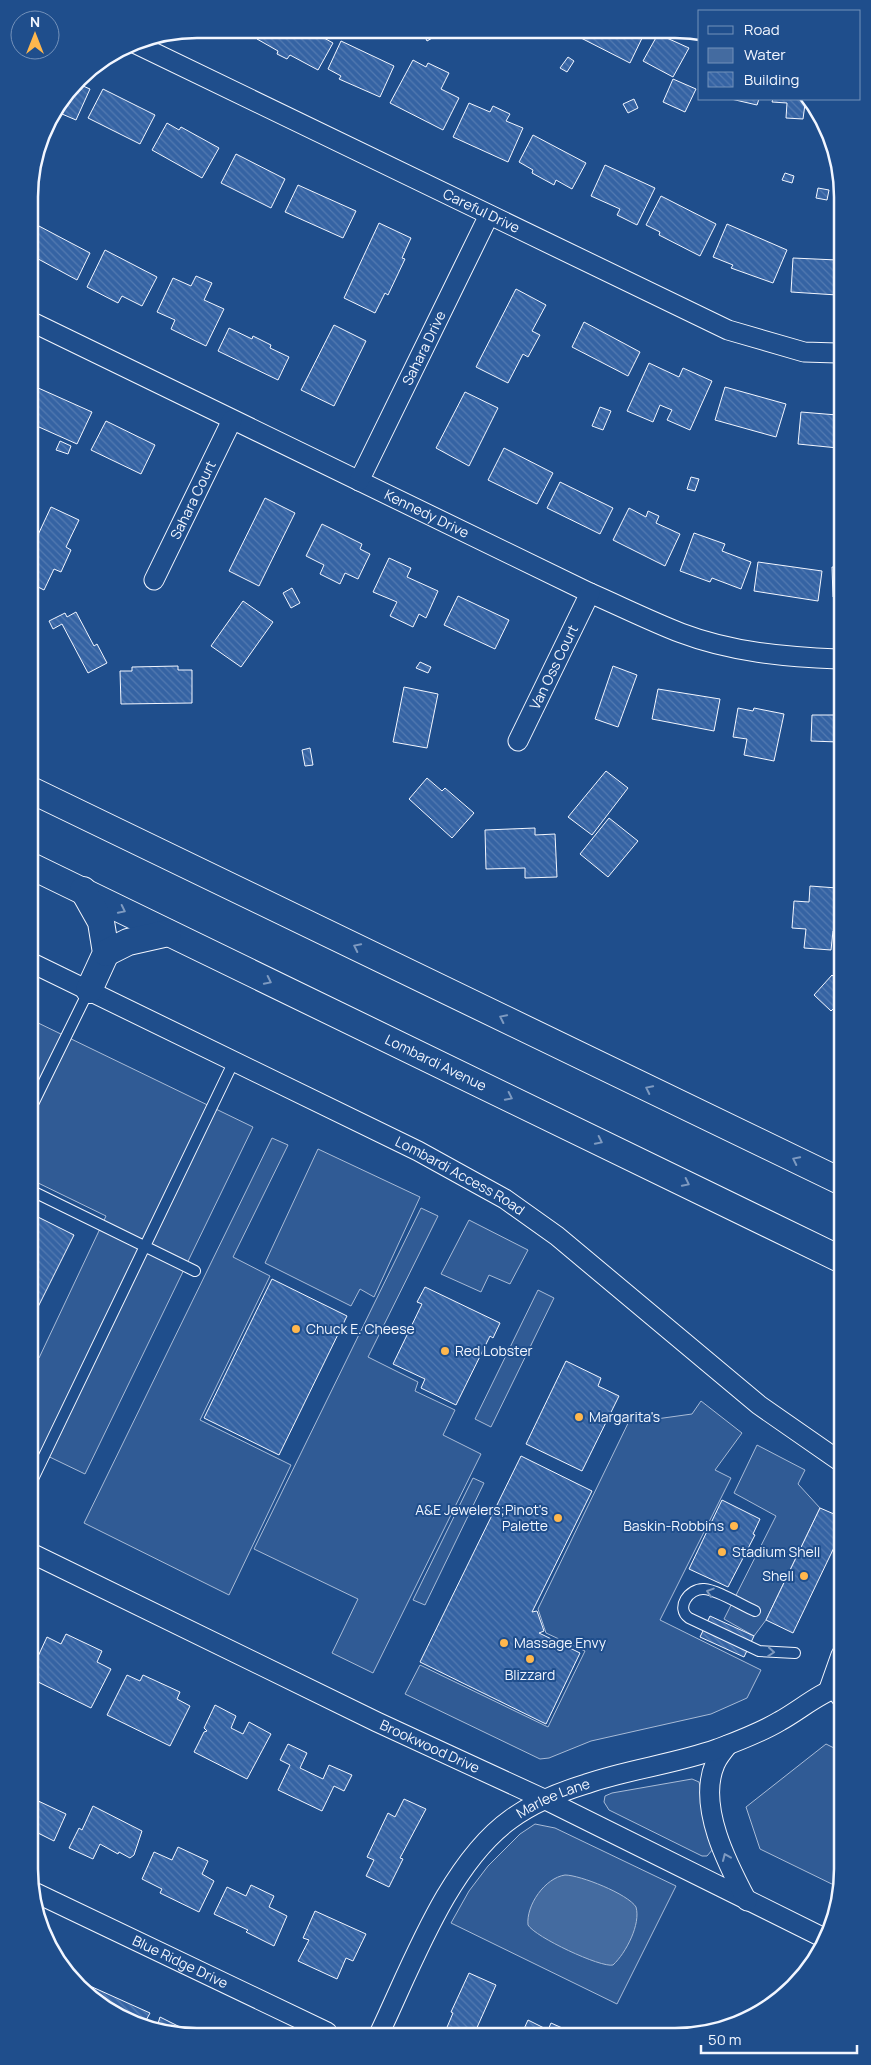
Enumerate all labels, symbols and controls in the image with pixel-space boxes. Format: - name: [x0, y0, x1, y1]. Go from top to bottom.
- north arrow: [10, 10, 60, 60]
- legend: [698, 10, 861, 100]
- text: N: [30, 12, 40, 31]
- text: Road: [744, 19, 780, 40]
- text: Water: [744, 44, 786, 65]
- text: Building: [744, 69, 799, 90]
- street label: Careful Drive: [440, 184, 523, 237]
- street label: Sahara Drive: [397, 307, 450, 388]
- street label: Sahara Court: [165, 457, 220, 542]
- street label: Kennedy Drive: [381, 485, 472, 542]
- street label: Van Oss Court: [525, 621, 582, 712]
- one-way arrow: [117, 904, 126, 914]
- one-way arrow: [353, 943, 362, 954]
- one-way arrow: [263, 975, 272, 985]
- one-way arrow: [499, 1014, 508, 1024]
- street label: Lombardi Avenue: [382, 1029, 490, 1095]
- one-way arrow: [646, 1086, 655, 1096]
- one-way arrow: [504, 1091, 513, 1101]
- street label: Lombardi Access Road: [392, 1131, 529, 1219]
- one-way arrow: [594, 1135, 603, 1145]
- one-way arrow: [792, 1156, 801, 1166]
- one-way arrow: [680, 1177, 689, 1187]
- place label: Chuck E. Cheese: [306, 1319, 415, 1338]
- marker: Chuck E. Cheese: [290, 1323, 302, 1335]
- place label: Red Lobster: [455, 1341, 533, 1360]
- marker: Red Lobster: [439, 1345, 451, 1357]
- place label: Margarita's: [589, 1407, 660, 1426]
- marker: Margarita's: [573, 1411, 585, 1423]
- place label: A&E Jewelers;Pinot's Palette: [415, 1500, 548, 1535]
- marker: A&E Jewelers;Pinot's Palette: [552, 1512, 564, 1524]
- place label: Baskin-Robbins: [623, 1516, 724, 1535]
- marker: Baskin-Robbins: [728, 1520, 740, 1532]
- place label: Stadium Shell: [732, 1542, 820, 1561]
- marker: Stadium Shell: [716, 1546, 728, 1558]
- place label: Shell: [762, 1566, 794, 1585]
- marker: Shell: [798, 1570, 810, 1582]
- one-way arrow: [707, 1587, 715, 1597]
- place label: Massage Envy: [514, 1633, 607, 1652]
- marker: Massage Envy: [498, 1637, 510, 1649]
- one-way arrow: [768, 1647, 776, 1658]
- marker: Blizzard: [524, 1653, 536, 1665]
- place label: Blizzard: [505, 1665, 555, 1684]
- street label: Brookwood Drive: [377, 1715, 483, 1777]
- street label: Marlee Lane: [512, 1773, 592, 1822]
- one-way arrow: [721, 1853, 732, 1862]
- street label: Blue Ridge Drive: [130, 1930, 231, 1992]
- scale bar: [701, 2022, 857, 2054]
- text: 50 m: [708, 2029, 742, 2050]

